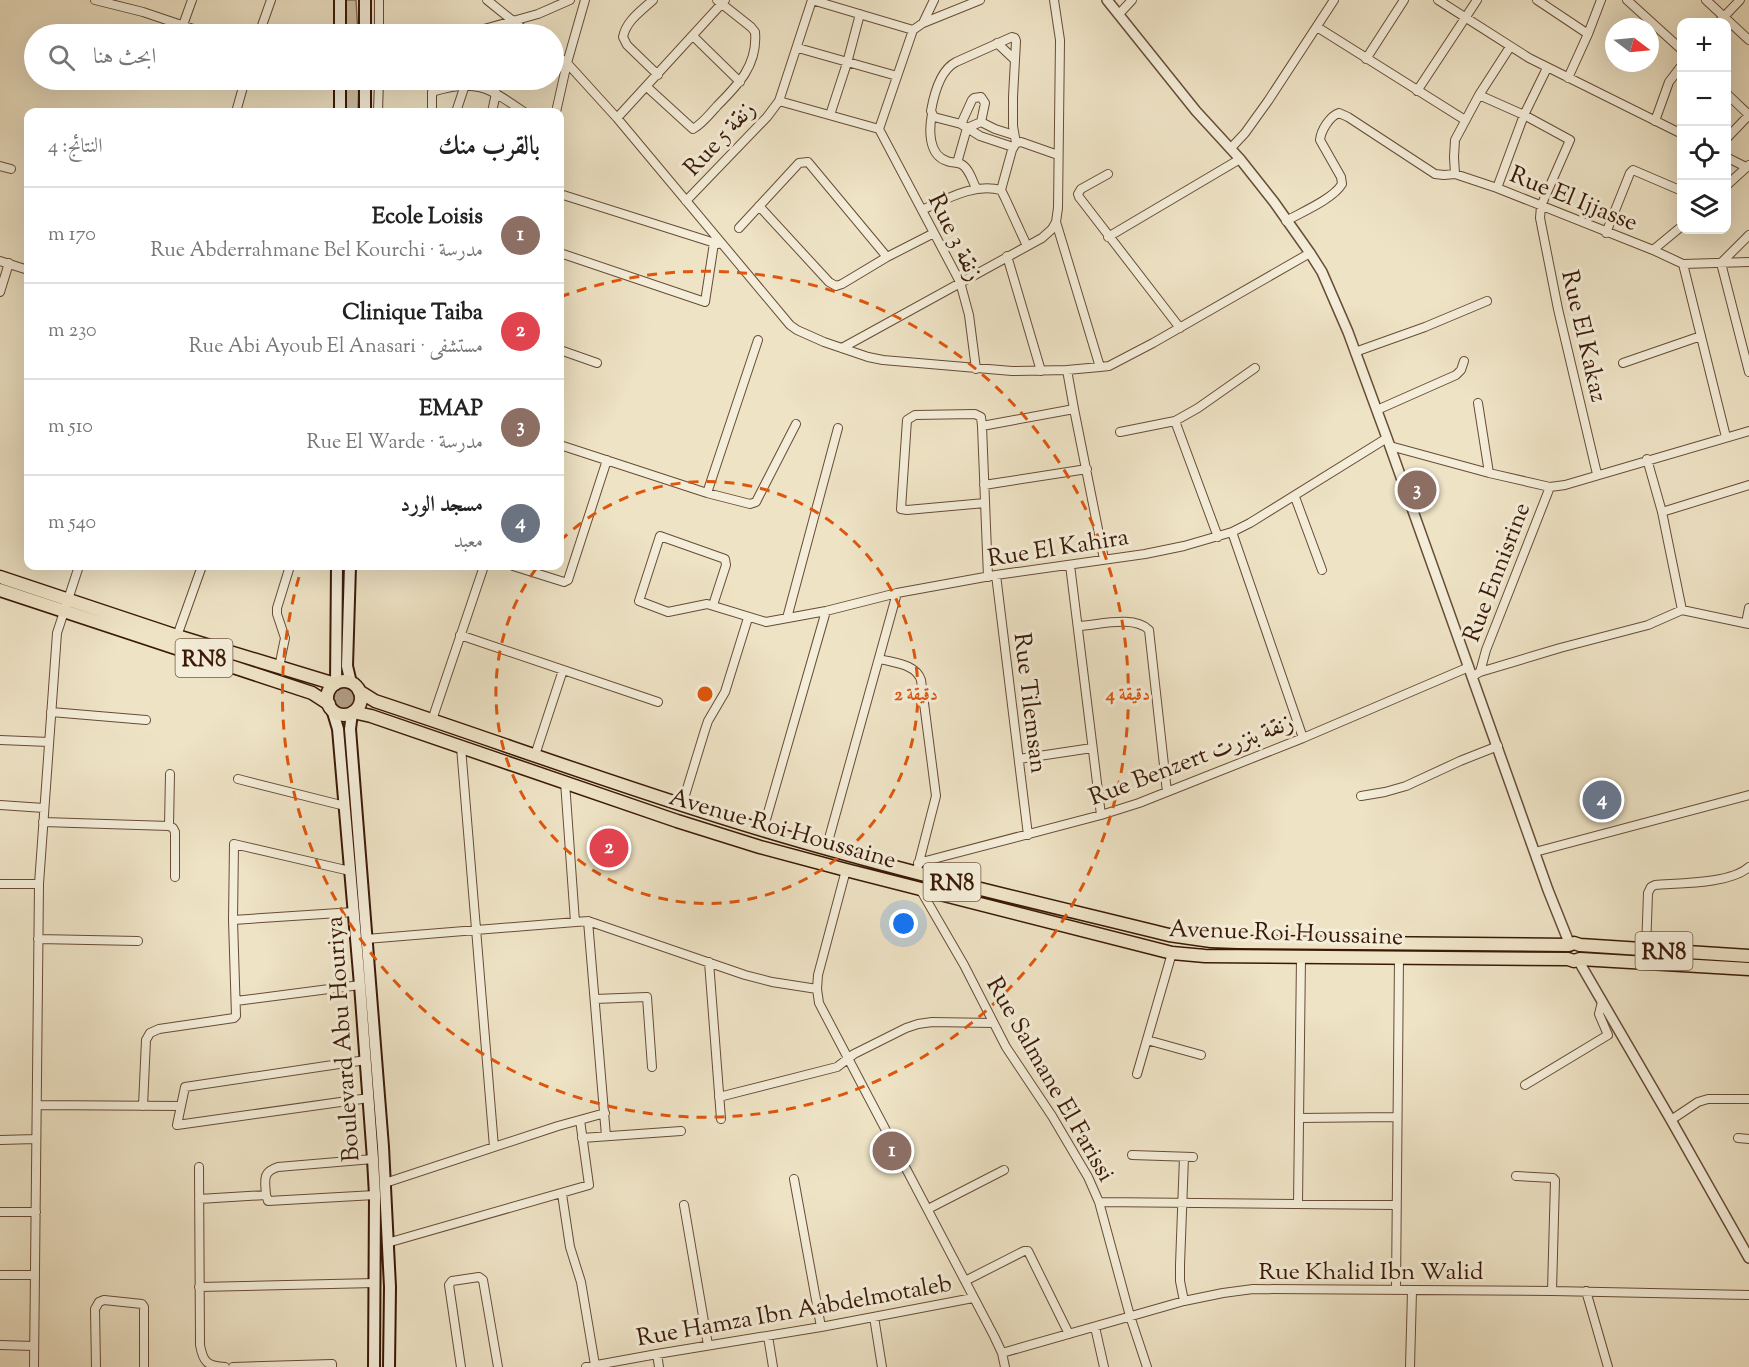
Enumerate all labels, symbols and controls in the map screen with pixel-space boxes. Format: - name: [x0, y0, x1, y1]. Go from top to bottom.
- north arrow: [1605, 18, 1659, 72]
- map controls: [1677, 18, 1731, 234]
- button: +: [1677, 18, 1731, 72]
- search box: [24, 24, 564, 90]
- icon: search: [45, 41, 78, 74]
- text: ابحث هنا: [93, 42, 156, 74]
- button: −: [1677, 72, 1731, 126]
- street label: Rue 5 زنقة: [677, 94, 764, 185]
- button: locate: [1677, 126, 1731, 180]
- text: بالقرب منك: [438, 129, 540, 166]
- text: النتائج: 4: [48, 133, 103, 162]
- street label: Rue El Ijjasse: [1504, 159, 1642, 241]
- button: layers: [1677, 180, 1731, 234]
- street label: Rue 3 زنقة: [918, 188, 990, 287]
- text: Ecole Loisis: [372, 202, 483, 234]
- text: 170 m: [48, 221, 96, 250]
- text: 1: [517, 221, 524, 250]
- text: مدرسة · Rue Abderrahmane Bel Kourchi: [151, 237, 483, 266]
- street label: Rue El Kakaz: [1551, 267, 1615, 406]
- text: Clinique Taiba: [342, 298, 483, 330]
- text: 230 m: [48, 317, 97, 346]
- text: 2: [516, 317, 525, 346]
- text: مستشفى · Rue Abi Ayoub El Anasari: [189, 333, 483, 362]
- text: EMAP: [419, 394, 483, 426]
- text: 510 m: [48, 413, 93, 442]
- text: 3: [516, 413, 525, 442]
- text: مدرسة · Rue El Warde: [307, 429, 483, 458]
- pin: 3: [1398, 468, 1436, 512]
- text: مسجد الورد: [400, 490, 483, 522]
- street label: Rue Ennisrine: [1456, 498, 1540, 647]
- text: 540 m: [48, 509, 96, 538]
- text: 4: [515, 509, 526, 538]
- street label: Rue El Kahira: [985, 521, 1131, 577]
- text: معبد: [454, 528, 483, 557]
- street label: Rue Tilemsan: [1004, 631, 1055, 775]
- road number: RN8: [176, 639, 232, 677]
- text: 2 دقيقة: [894, 683, 938, 709]
- text: 4 دقيقة: [1105, 683, 1150, 709]
- centre of rings: [695, 684, 715, 704]
- street label: Rue Benzert زنقة بنزرت: [1084, 706, 1299, 816]
- pin: 4: [1582, 778, 1622, 822]
- street label: Avenue Roi Houssaine: [665, 781, 900, 879]
- pin: 2: [590, 826, 628, 870]
- road number: RN8: [924, 863, 980, 901]
- your location: [889, 909, 918, 938]
- street label: Avenue Roi Houssaine: [1168, 913, 1404, 955]
- street label: Boulevard Abu Houriya: [318, 915, 370, 1163]
- road number: RN8: [1636, 932, 1692, 970]
- street label: Rue Salmane El Farissi: [977, 971, 1122, 1189]
- pin: 1: [872, 1128, 912, 1174]
- street label: Rue Khalid Ibn Walid: [1258, 1256, 1484, 1290]
- street label: Rue Hamza Ibn Aabdelmotaleb: [634, 1267, 955, 1356]

